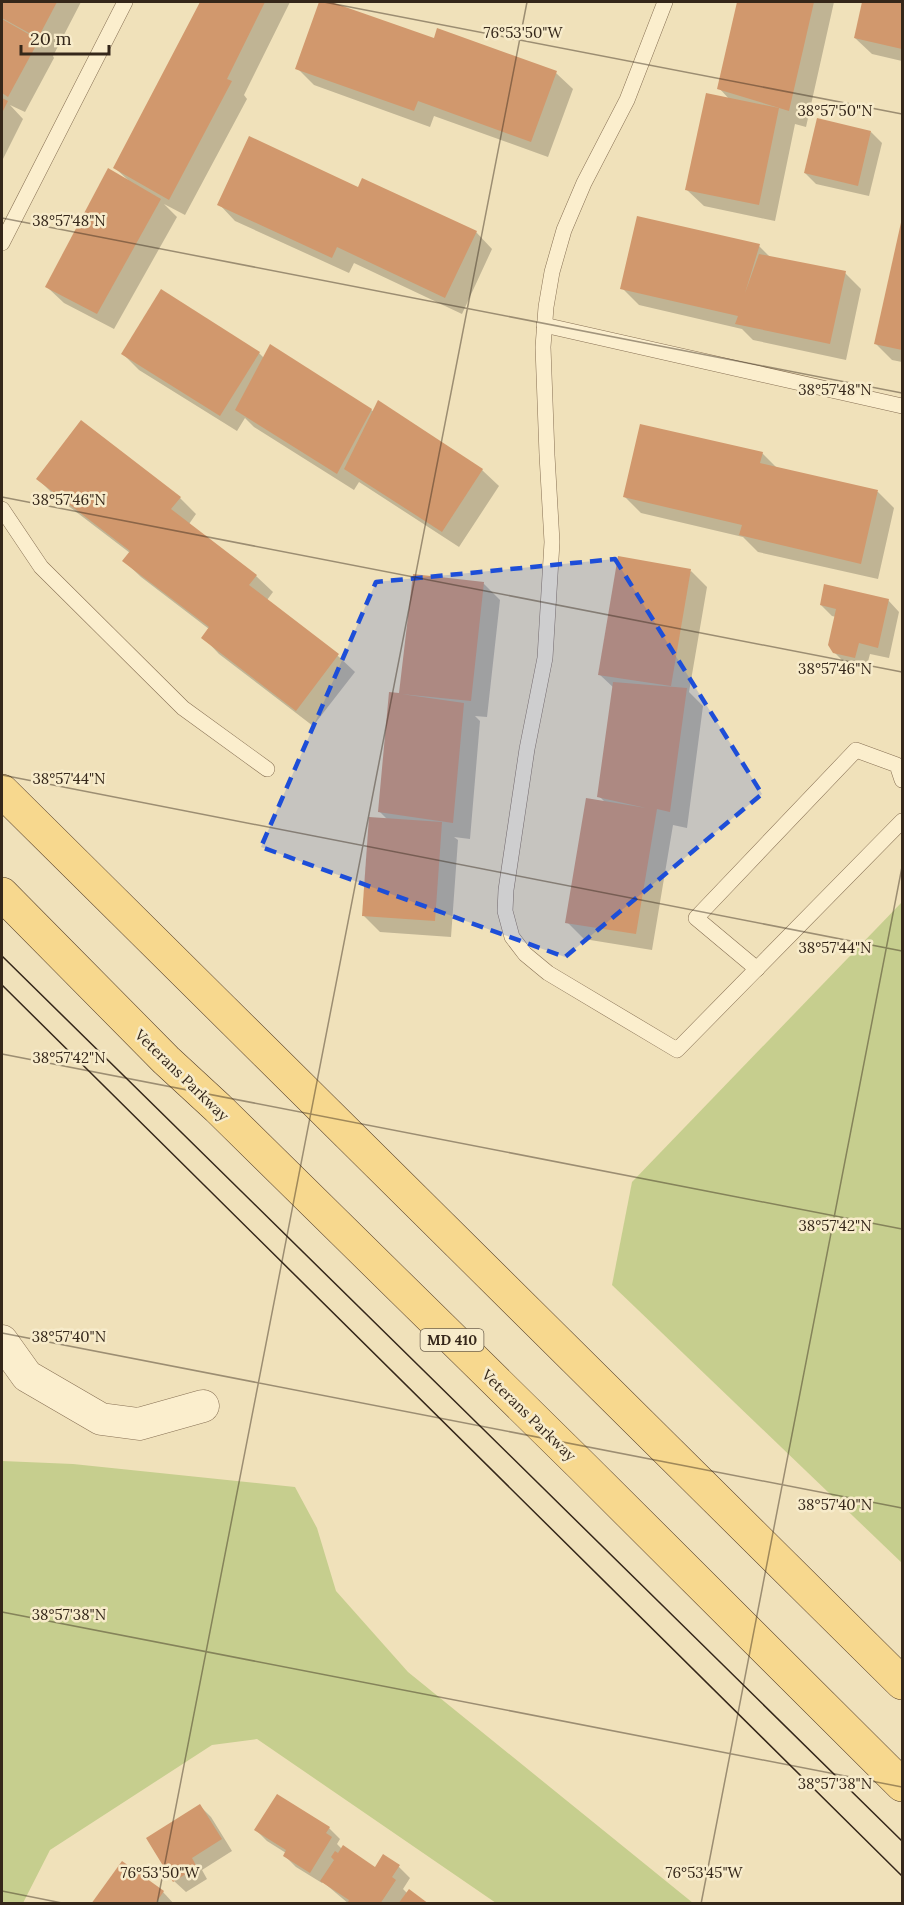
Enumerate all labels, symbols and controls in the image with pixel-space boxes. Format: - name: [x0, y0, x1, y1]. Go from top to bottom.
- scale bar: [21, 18, 110, 56]
- text: 76°53'50"W: [484, 23, 564, 42]
- text: 20 m: [30, 27, 72, 50]
- text: 38°57'50"N: [797, 101, 873, 120]
- text: 38°57'48"N: [32, 211, 106, 230]
- text: 38°57'48"N: [798, 380, 872, 399]
- text: 38°57'46"N: [32, 490, 106, 509]
- text: 38°57'46"N: [798, 659, 872, 678]
- text: 38°57'44"N: [32, 769, 106, 788]
- text: 38°57'44"N: [798, 938, 872, 957]
- street label: Veterans Parkway: [130, 1024, 233, 1125]
- text: 38°57'42"N: [32, 1048, 106, 1067]
- text: 38°57'42"N: [798, 1216, 872, 1235]
- text: 38°57'40"N: [32, 1327, 106, 1346]
- road number: MD 410: [420, 1329, 484, 1351]
- street label: Veterans Parkway: [477, 1364, 580, 1465]
- text: 38°57'40"N: [798, 1495, 872, 1514]
- text: 38°57'38"N: [32, 1605, 106, 1624]
- text: 38°57'38"N: [798, 1774, 872, 1793]
- text: 76°53'50"W: [121, 1863, 201, 1882]
- text: 76°53'45"W: [665, 1863, 744, 1882]

